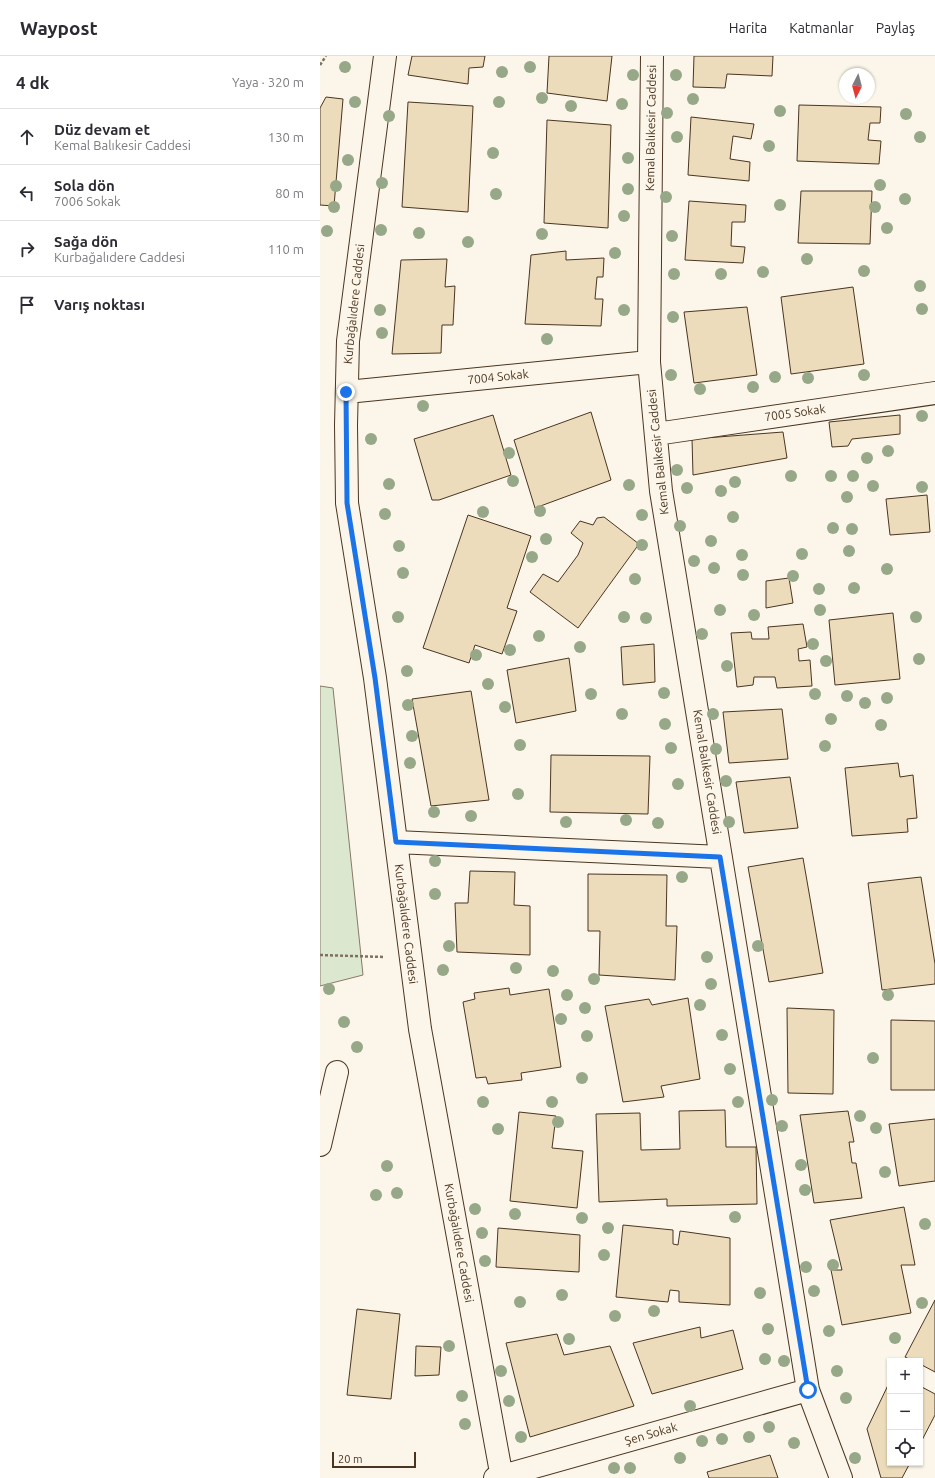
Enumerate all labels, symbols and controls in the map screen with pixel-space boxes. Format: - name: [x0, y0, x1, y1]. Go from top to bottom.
- text: Waypost: [20, 17, 98, 39]
- text: Harita: [729, 20, 767, 36]
- text: Katmanlar: [789, 20, 854, 36]
- text: Paylaş: [876, 20, 915, 36]
- street label: Kemal Balıkesir Caddesi: [643, 65, 658, 191]
- north arrow: [839, 68, 875, 104]
- text: 4 dk: [16, 73, 49, 92]
- text: Yaya · 320 m: [232, 75, 304, 89]
- text: Düz devam et: [54, 121, 150, 138]
- icon: ahead: [16, 126, 38, 148]
- text: 130 m: [268, 130, 304, 144]
- text: Kemal Balıkesir Caddesi: [54, 138, 191, 152]
- text: Sola dön: [54, 177, 115, 194]
- icon: left: [16, 182, 38, 204]
- text: 80 m: [275, 186, 304, 200]
- text: 7006 Sokak: [54, 194, 121, 208]
- text: Sağa dön: [54, 233, 118, 250]
- icon: right: [16, 238, 38, 260]
- text: 110 m: [268, 242, 304, 256]
- street label: Kurbağalıdere Caddesi: [341, 243, 366, 365]
- text: Kurbağalıdere Caddesi: [54, 250, 185, 264]
- icon: arrive: [16, 294, 38, 316]
- text: Varış noktası: [54, 296, 145, 313]
- street label: 7004 Sokak: [467, 367, 529, 386]
- route end: [337, 383, 355, 401]
- street label: Kemal Balıkesir Caddesi: [644, 389, 671, 516]
- street label: 7005 Sokak: [764, 402, 826, 423]
- street label: Kemal Balıkesir Caddesi: [691, 709, 724, 835]
- street label: Kurbağalıdere Caddesi: [393, 863, 420, 985]
- street label: Kurbağalıdere Caddesi: [443, 1182, 476, 1304]
- map controls: [887, 1358, 923, 1466]
- button: +: [887, 1358, 923, 1394]
- route start: [799, 1381, 817, 1399]
- button: −: [887, 1394, 923, 1430]
- street label: Şen Sokak: [623, 1420, 679, 1447]
- button: locate: [887, 1430, 923, 1466]
- scale bar: [332, 1450, 416, 1469]
- text: 20 m: [338, 1453, 362, 1465]

